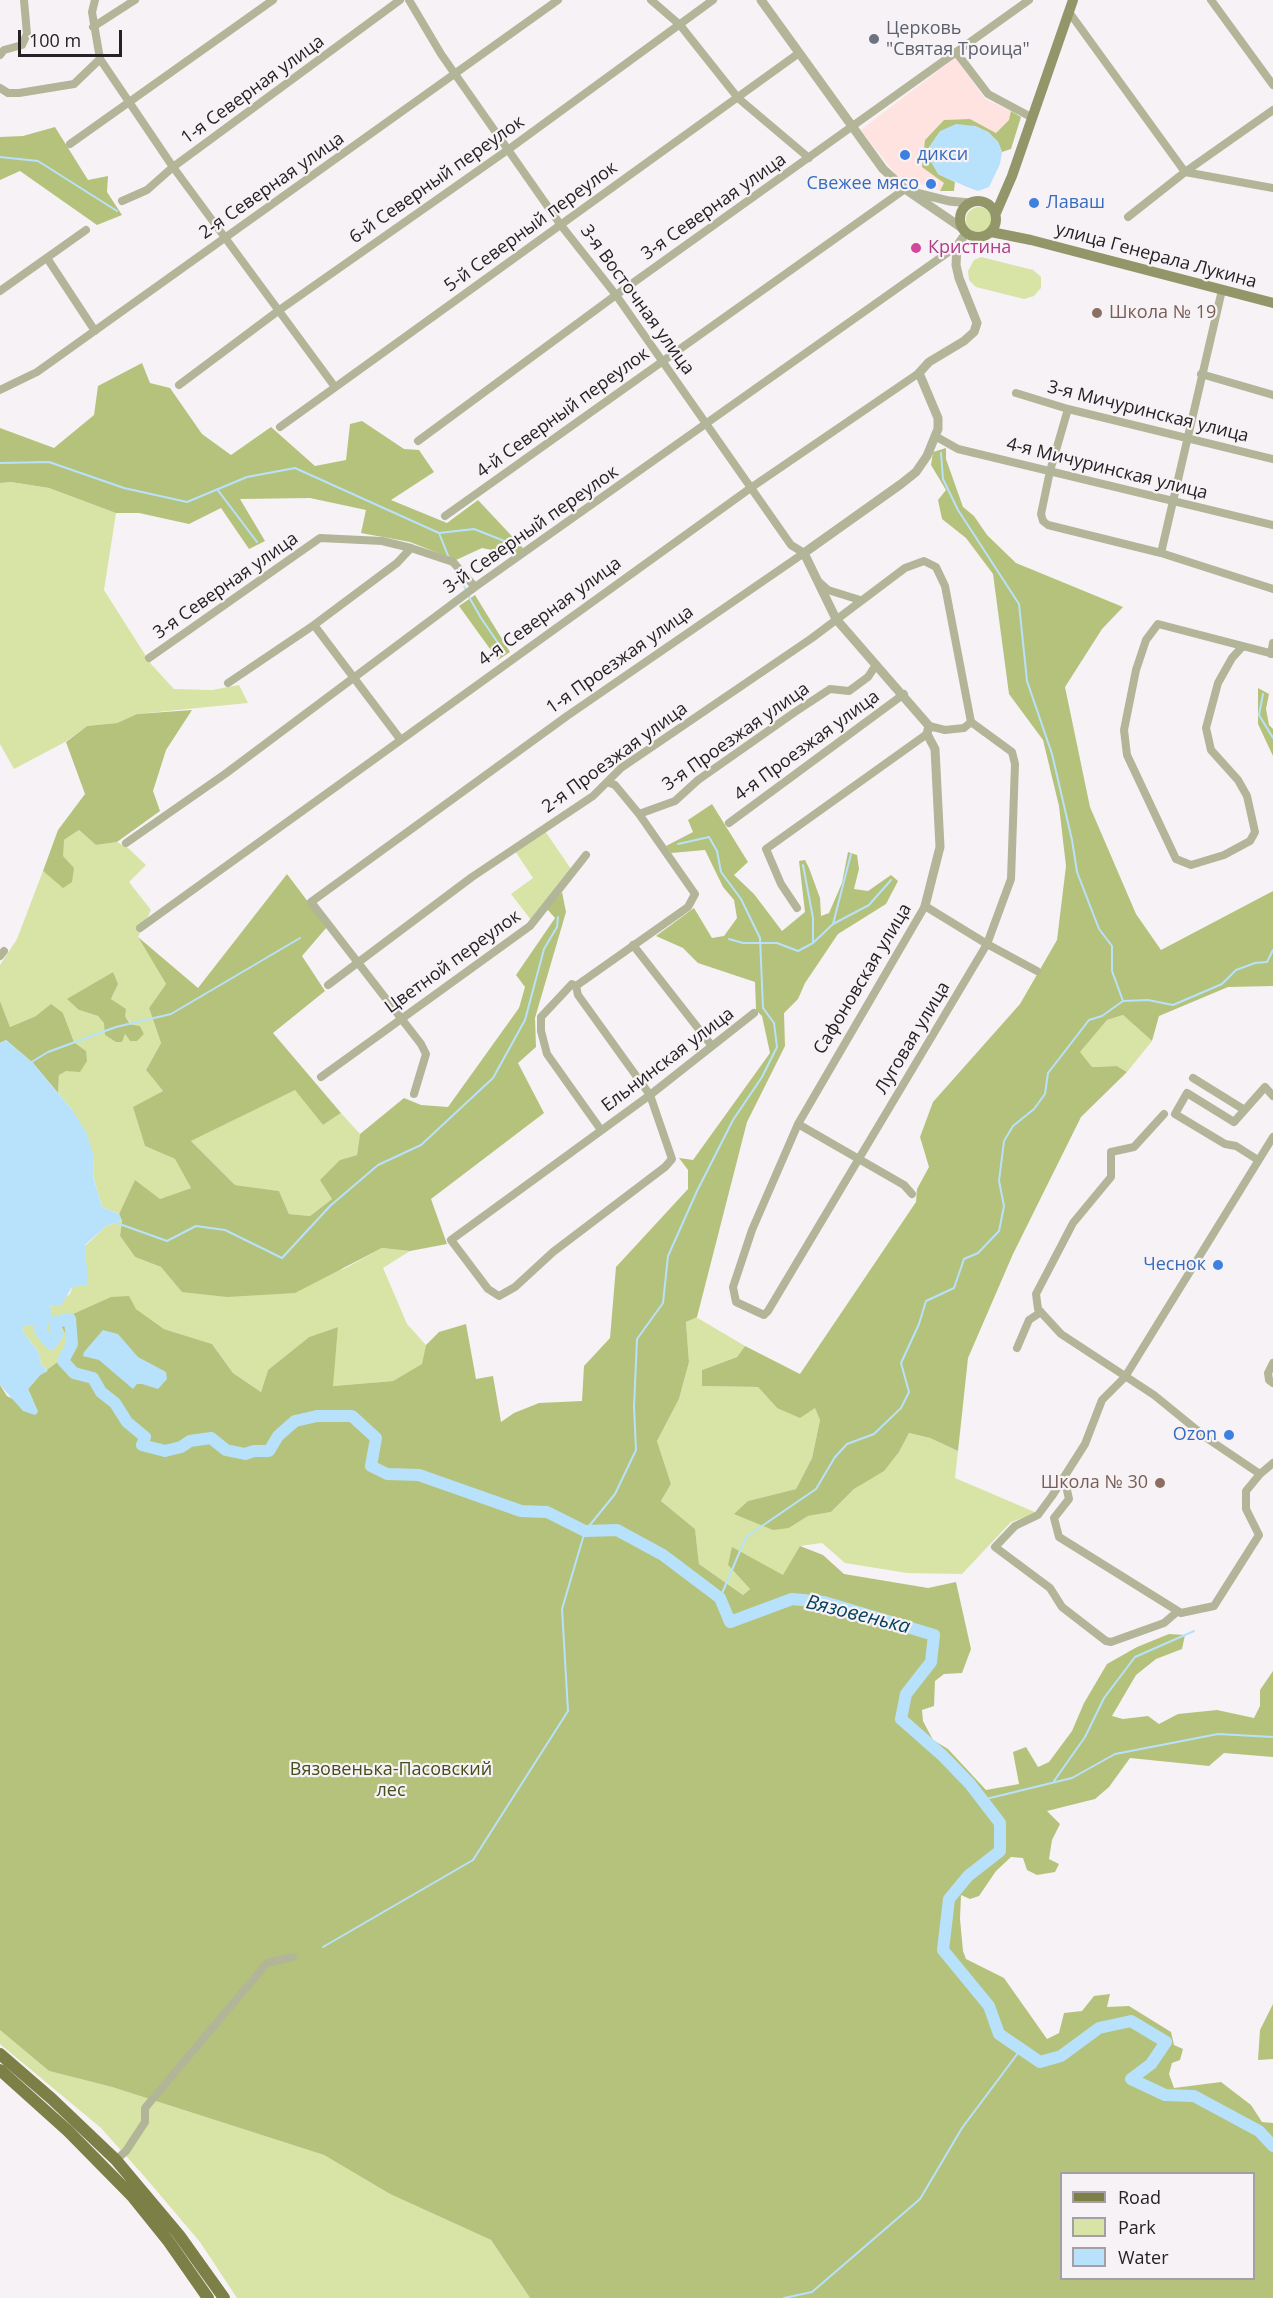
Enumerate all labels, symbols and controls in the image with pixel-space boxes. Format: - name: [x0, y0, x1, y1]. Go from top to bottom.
- scale bar: [21, 18, 124, 56]
- place label: Церковь "Святая Троица": [886, 18, 1030, 60]
- text: 100 m: [29, 28, 81, 52]
- street label: 1-я Северная улица: [177, 31, 329, 149]
- marker: Церковь "Святая Троица": [867, 32, 881, 46]
- street label: 6-й Северный переулок: [346, 111, 528, 249]
- street label: 2-я Северная улица: [195, 128, 349, 244]
- place label: дикси: [917, 144, 968, 166]
- marker: дикси: [898, 148, 912, 162]
- street label: 3-я Северная улица: [637, 149, 791, 265]
- street label: 5-й Северный переулок: [440, 157, 622, 297]
- place label: Свежее мясо: [806, 173, 919, 195]
- marker: Свежее мясо: [924, 177, 938, 191]
- place label: Лаваш: [1046, 192, 1105, 214]
- marker: Лаваш: [1027, 196, 1041, 210]
- street label: улица Генерала Лукина: [1053, 219, 1259, 293]
- street label: 3-я Восточная улица: [575, 221, 699, 379]
- place label: Кристина: [928, 237, 1011, 259]
- marker: Кристина: [909, 241, 923, 255]
- place label: Школа № 19: [1109, 302, 1216, 324]
- marker: Школа № 19: [1090, 306, 1104, 320]
- street label: 4-й Северный переулок: [472, 343, 654, 483]
- street label: 3-я Мичуринская улица: [1045, 377, 1251, 447]
- street label: 4-я Мичуринская улица: [1004, 434, 1210, 504]
- street label: 3-й Северный переулок: [440, 461, 622, 599]
- street label: 3-я Северная улица: [149, 528, 303, 644]
- street label: 4-я Северная улица: [474, 553, 626, 671]
- street label: 1-я Проезжая улица: [542, 601, 698, 719]
- street label: 3-я Проезжая улица: [658, 678, 814, 796]
- street label: 4-я Проезжая улица: [730, 686, 884, 806]
- street label: 2-я Проезжая улица: [538, 698, 692, 818]
- street label: Сафоновская улица: [809, 900, 917, 1058]
- street label: Цветной переулок: [381, 906, 525, 1018]
- street label: Луговая улица: [871, 978, 955, 1098]
- street label: Ельнинская улица: [598, 1003, 738, 1117]
- place label: Чеснок: [1143, 1254, 1206, 1276]
- marker: Чеснок: [1211, 1258, 1225, 1272]
- place label: Ozon: [1173, 1424, 1217, 1446]
- marker: Ozon: [1222, 1428, 1236, 1442]
- place label: Школа № 30: [1041, 1472, 1148, 1494]
- marker: Школа № 30: [1153, 1476, 1167, 1490]
- water label: Вязовенька: [803, 1590, 913, 1640]
- park label: Вязовенька-Пасовский лес: [290, 1759, 492, 1802]
- legend: [1060, 2172, 1255, 2280]
- text: Road: [1118, 2185, 1161, 2209]
- text: Park: [1118, 2215, 1156, 2239]
- text: Water: [1118, 2245, 1169, 2269]

